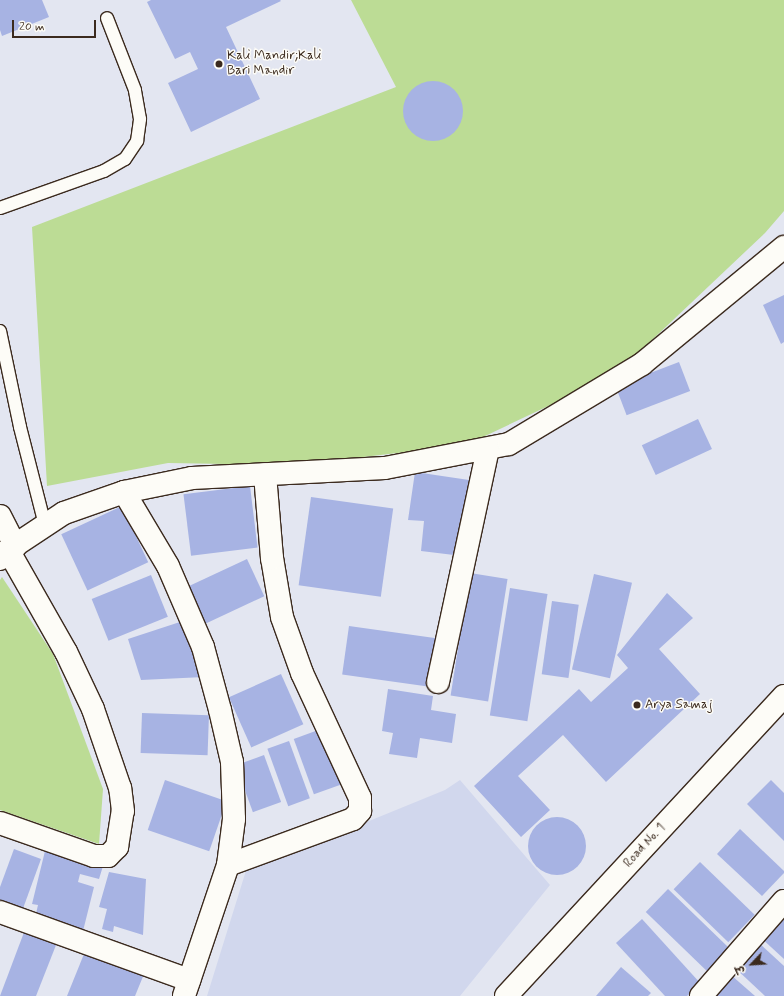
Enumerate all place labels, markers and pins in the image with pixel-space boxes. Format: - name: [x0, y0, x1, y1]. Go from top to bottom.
- place label: Kali Mandir;Kali Bari Mandir: [227, 49, 321, 80]
- marker: Kali Mandir;Kali Bari Mandir: [214, 59, 224, 69]
- place label: Arya Samaj: [645, 697, 712, 713]
- marker: Arya Samaj: [632, 700, 642, 710]

